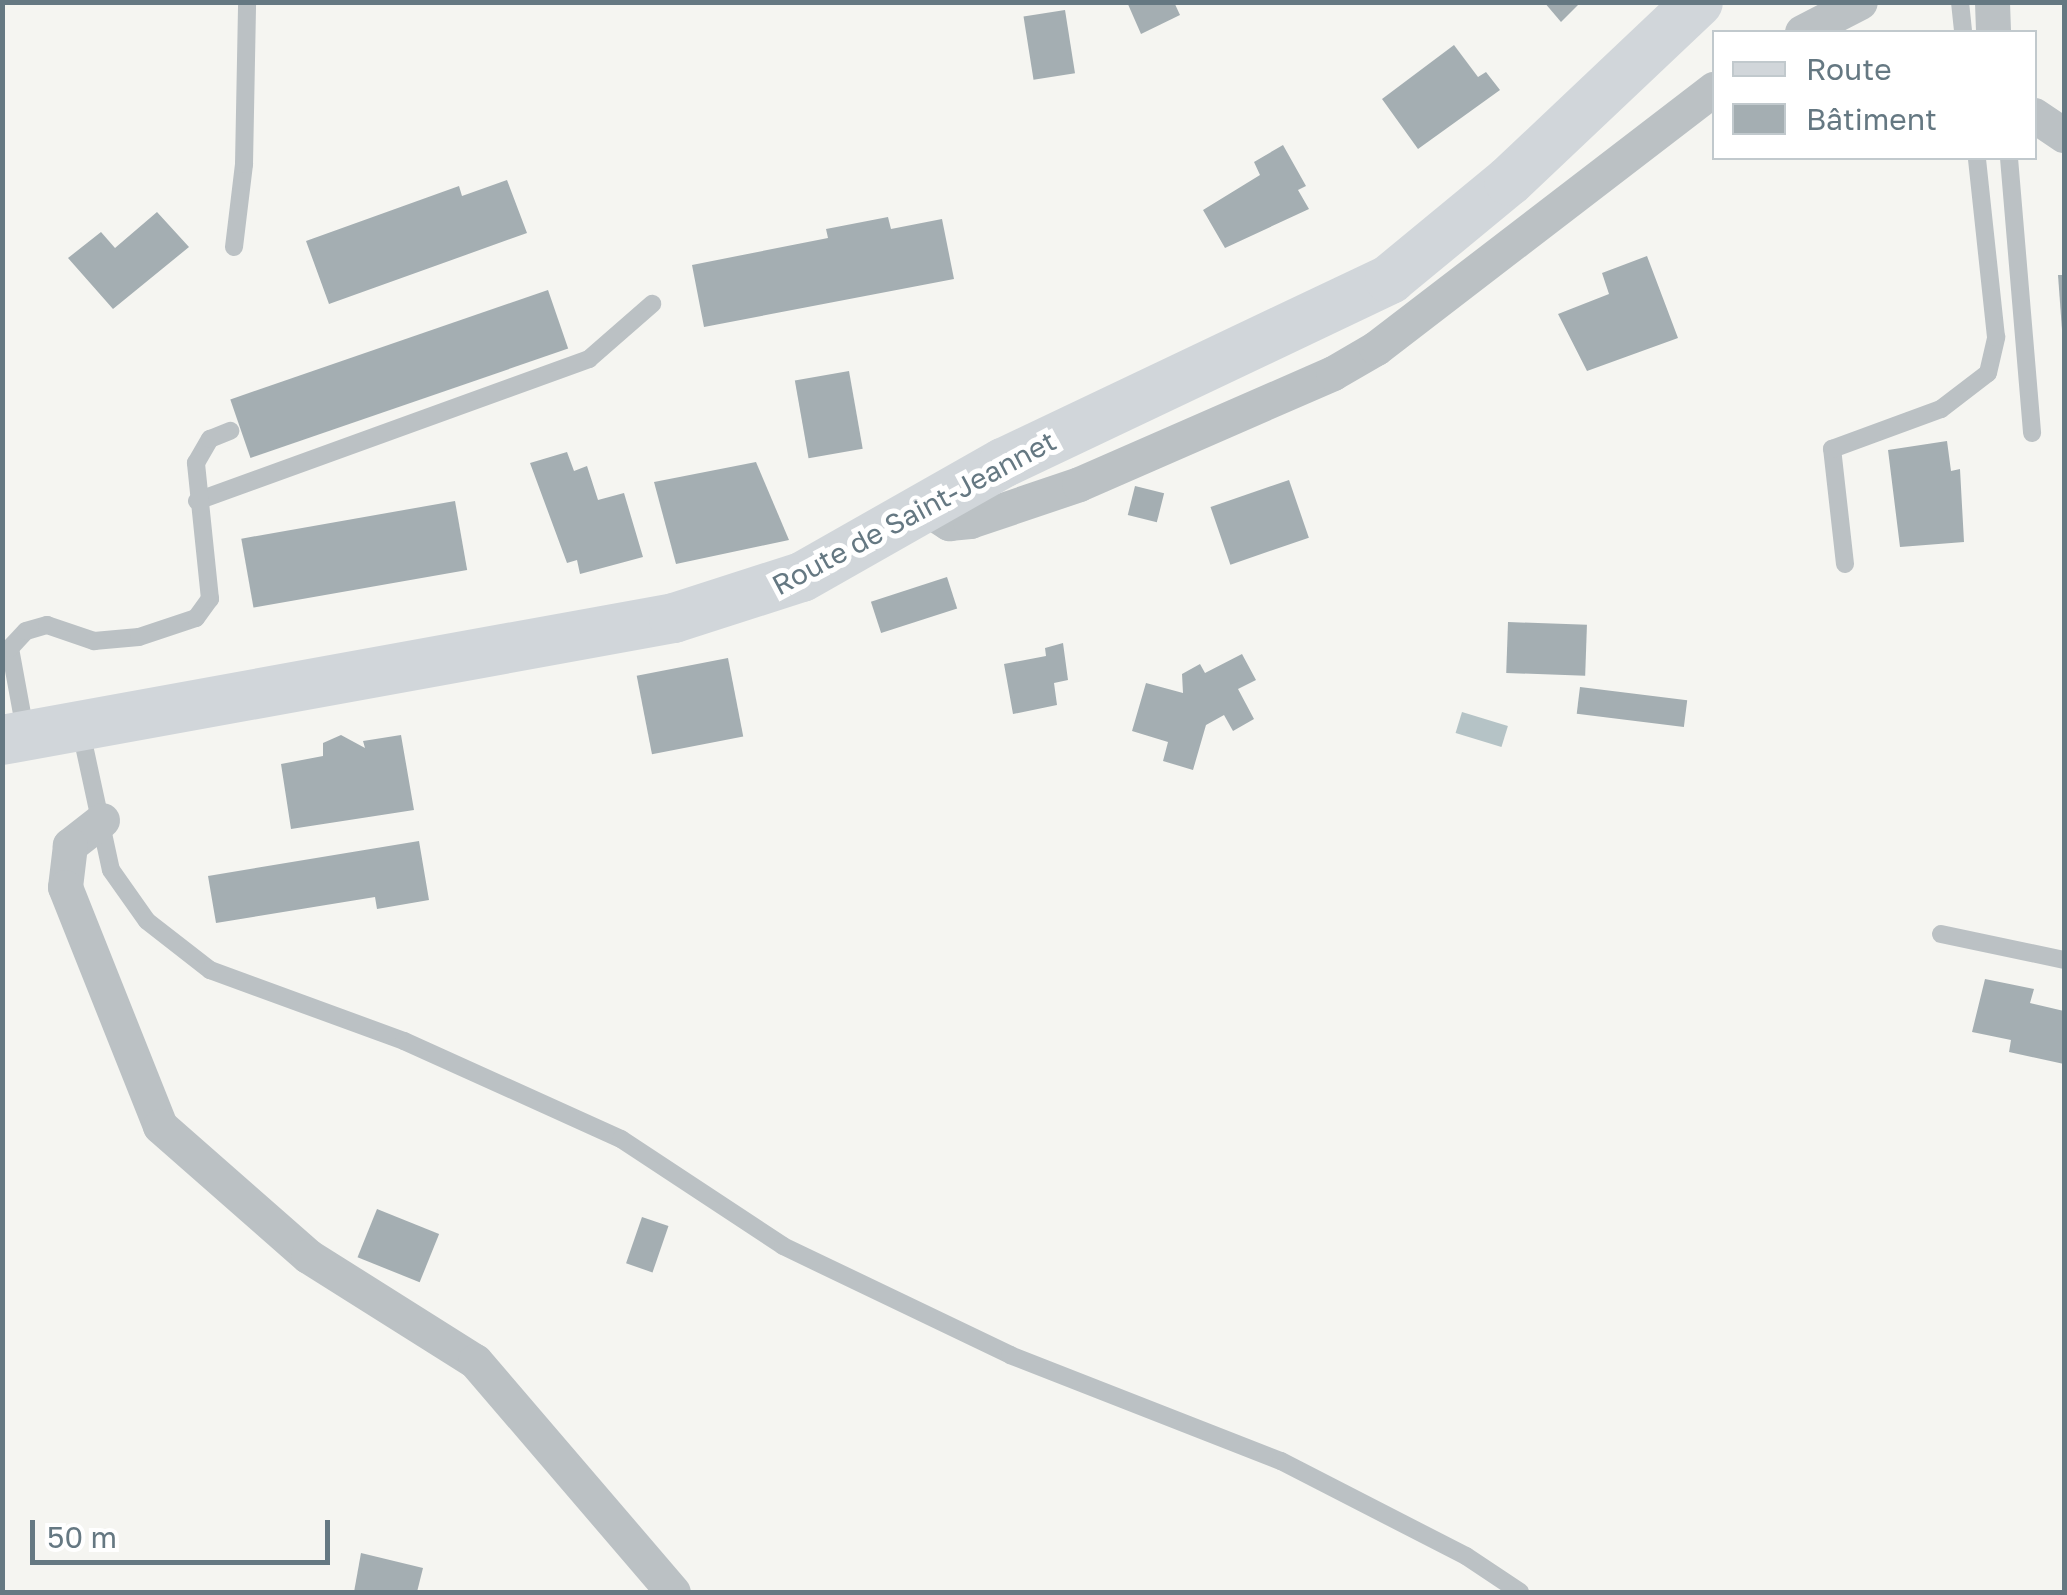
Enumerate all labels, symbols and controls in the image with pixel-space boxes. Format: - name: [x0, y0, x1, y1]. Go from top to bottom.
- legend: [1712, 30, 2037, 160]
- text: Route: [1806, 51, 1892, 87]
- text: Bâtiment: [1806, 101, 1937, 137]
- street label: Route de Saint-Jeannet: [766, 424, 1062, 602]
- scale bar: [35, 1500, 335, 1562]
- text: 50 m: [47, 1519, 117, 1555]

